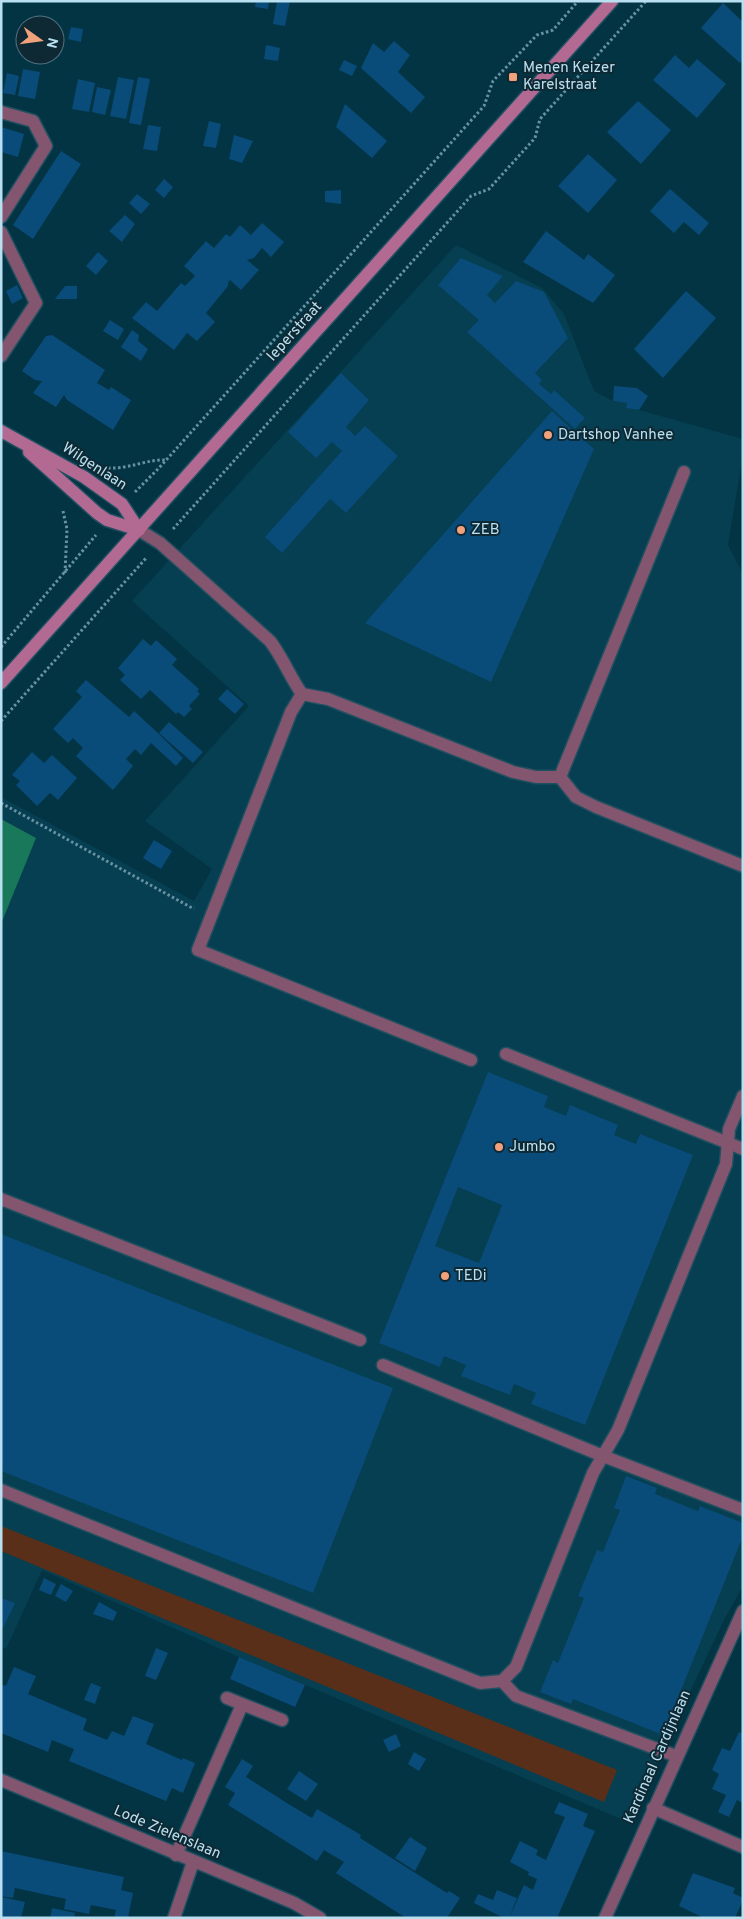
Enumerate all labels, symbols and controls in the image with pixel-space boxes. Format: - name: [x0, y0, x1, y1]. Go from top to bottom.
- north arrow: [15, 15, 65, 65]
- text: N: [42, 36, 61, 50]
- place label: Menen Keizer Karelstraat: [523, 59, 615, 95]
- marker: Menen Keizer Karelstraat: [507, 71, 519, 83]
- street label: Ieperstraat: [263, 298, 327, 366]
- place label: Dartshop Vanhee: [558, 426, 673, 445]
- marker: Dartshop Vanhee: [542, 429, 554, 441]
- street label: Wilgenlaan: [58, 439, 130, 495]
- place label: ZEB: [471, 521, 499, 540]
- marker: ZEB: [455, 524, 467, 536]
- place label: Jumbo: [509, 1138, 556, 1157]
- marker: Jumbo: [493, 1141, 505, 1153]
- place label: TEDi: [455, 1267, 487, 1286]
- marker: TEDi: [439, 1270, 451, 1282]
- street label: Kardinaal Cardijnlaan: [620, 1687, 696, 1827]
- street label: Lode Zielenslaan: [110, 1802, 224, 1864]

